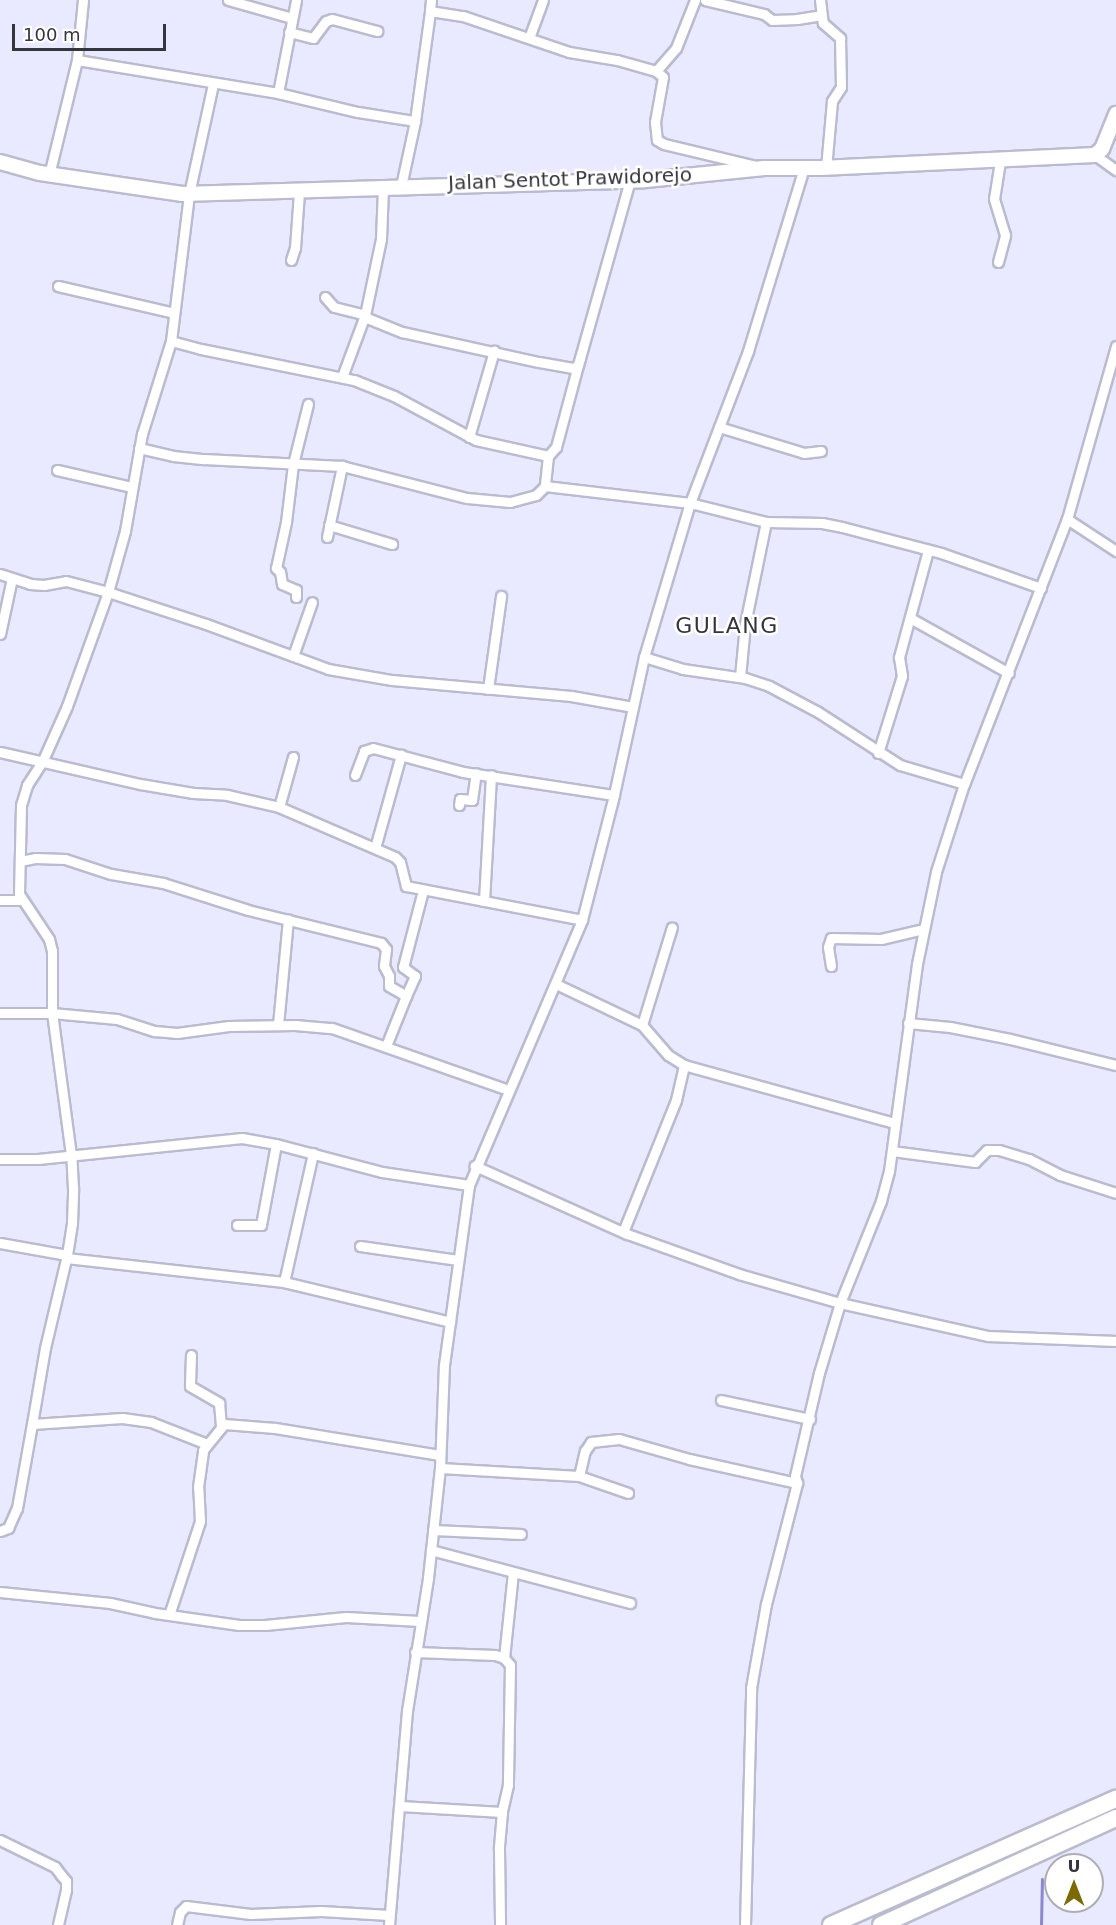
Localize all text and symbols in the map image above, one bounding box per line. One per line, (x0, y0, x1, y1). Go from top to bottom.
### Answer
scale bar (15, 12, 170, 50)
text: 100 m (23, 24, 81, 45)
street label: Jalan Sentot Prawidorejo (448, 163, 692, 195)
district label: GULANG (675, 613, 779, 639)
north arrow (1044, 1853, 1104, 1913)
text: U (1068, 1857, 1081, 1876)

